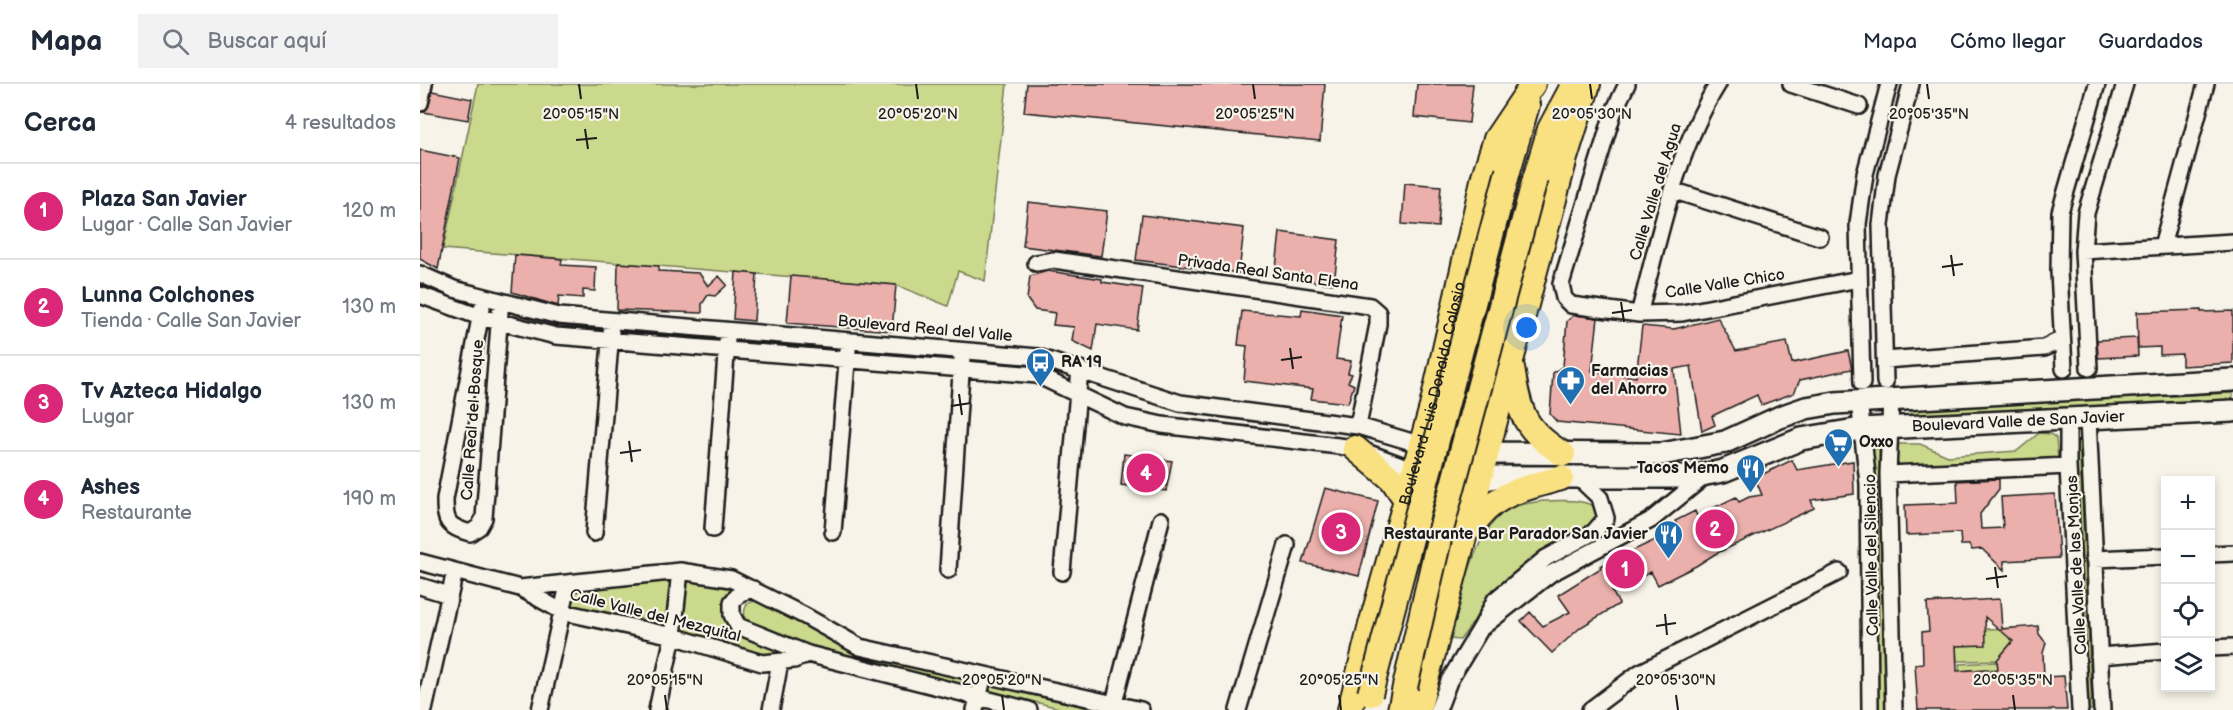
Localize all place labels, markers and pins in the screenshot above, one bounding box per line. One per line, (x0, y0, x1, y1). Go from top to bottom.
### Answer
bus stop icon: RA 19 (1024, 346, 1056, 388)
place label: RA 19 (1061, 353, 1102, 372)
place label: Farmacias del Ahorro (1591, 362, 1668, 399)
pharmacy icon: Farmacias del Ahorro (1554, 364, 1586, 406)
supermarket icon: Oxxo (1822, 426, 1854, 468)
place label: Oxxo (1859, 433, 1894, 452)
pin: 4 (1126, 450, 1166, 496)
restaurant icon: Tacos Memo (1734, 452, 1766, 494)
place label: Tacos Memo (1637, 459, 1729, 478)
pin: 2 (1696, 506, 1734, 552)
pin: 3 (1322, 510, 1360, 554)
restaurant icon: Restaurante Bar Parador San Javier (1653, 518, 1685, 560)
place label: Restaurante Bar Parador San Javier (1384, 525, 1649, 544)
pin: 1 (1606, 546, 1644, 592)

